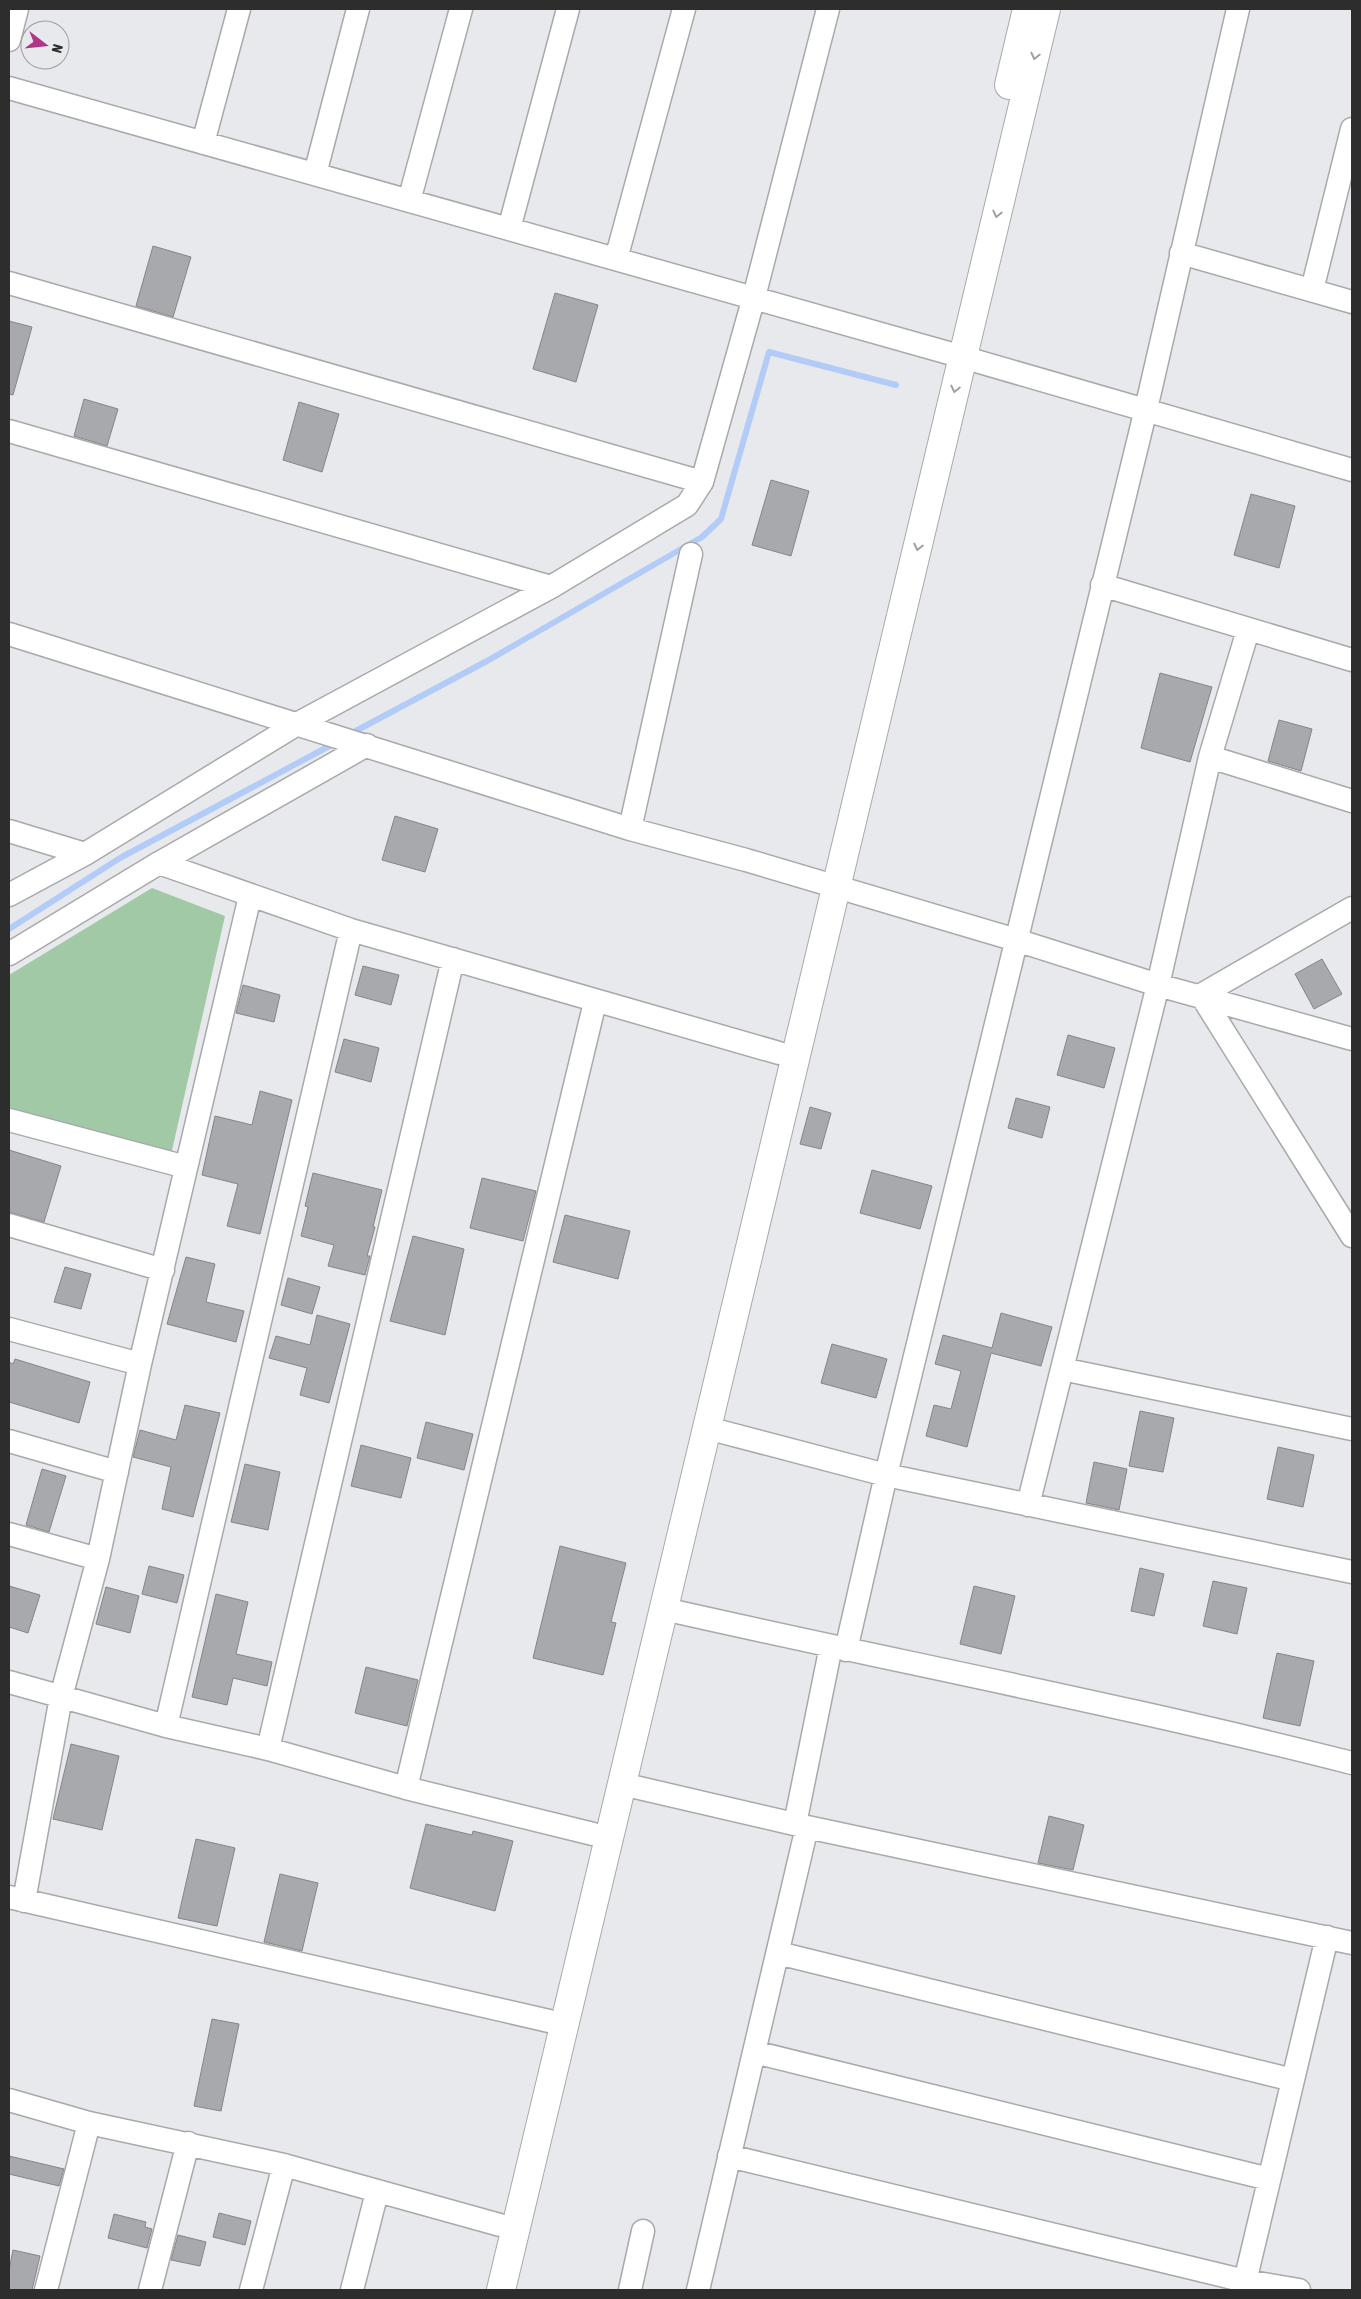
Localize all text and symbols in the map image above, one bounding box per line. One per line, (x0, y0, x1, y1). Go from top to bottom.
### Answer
north arrow (20, 20, 70, 70)
text: N (49, 42, 66, 55)
one-way arrow (1030, 52, 1041, 61)
one-way arrow (992, 210, 1003, 219)
one-way arrow (951, 385, 961, 393)
one-way arrow (913, 543, 924, 552)

